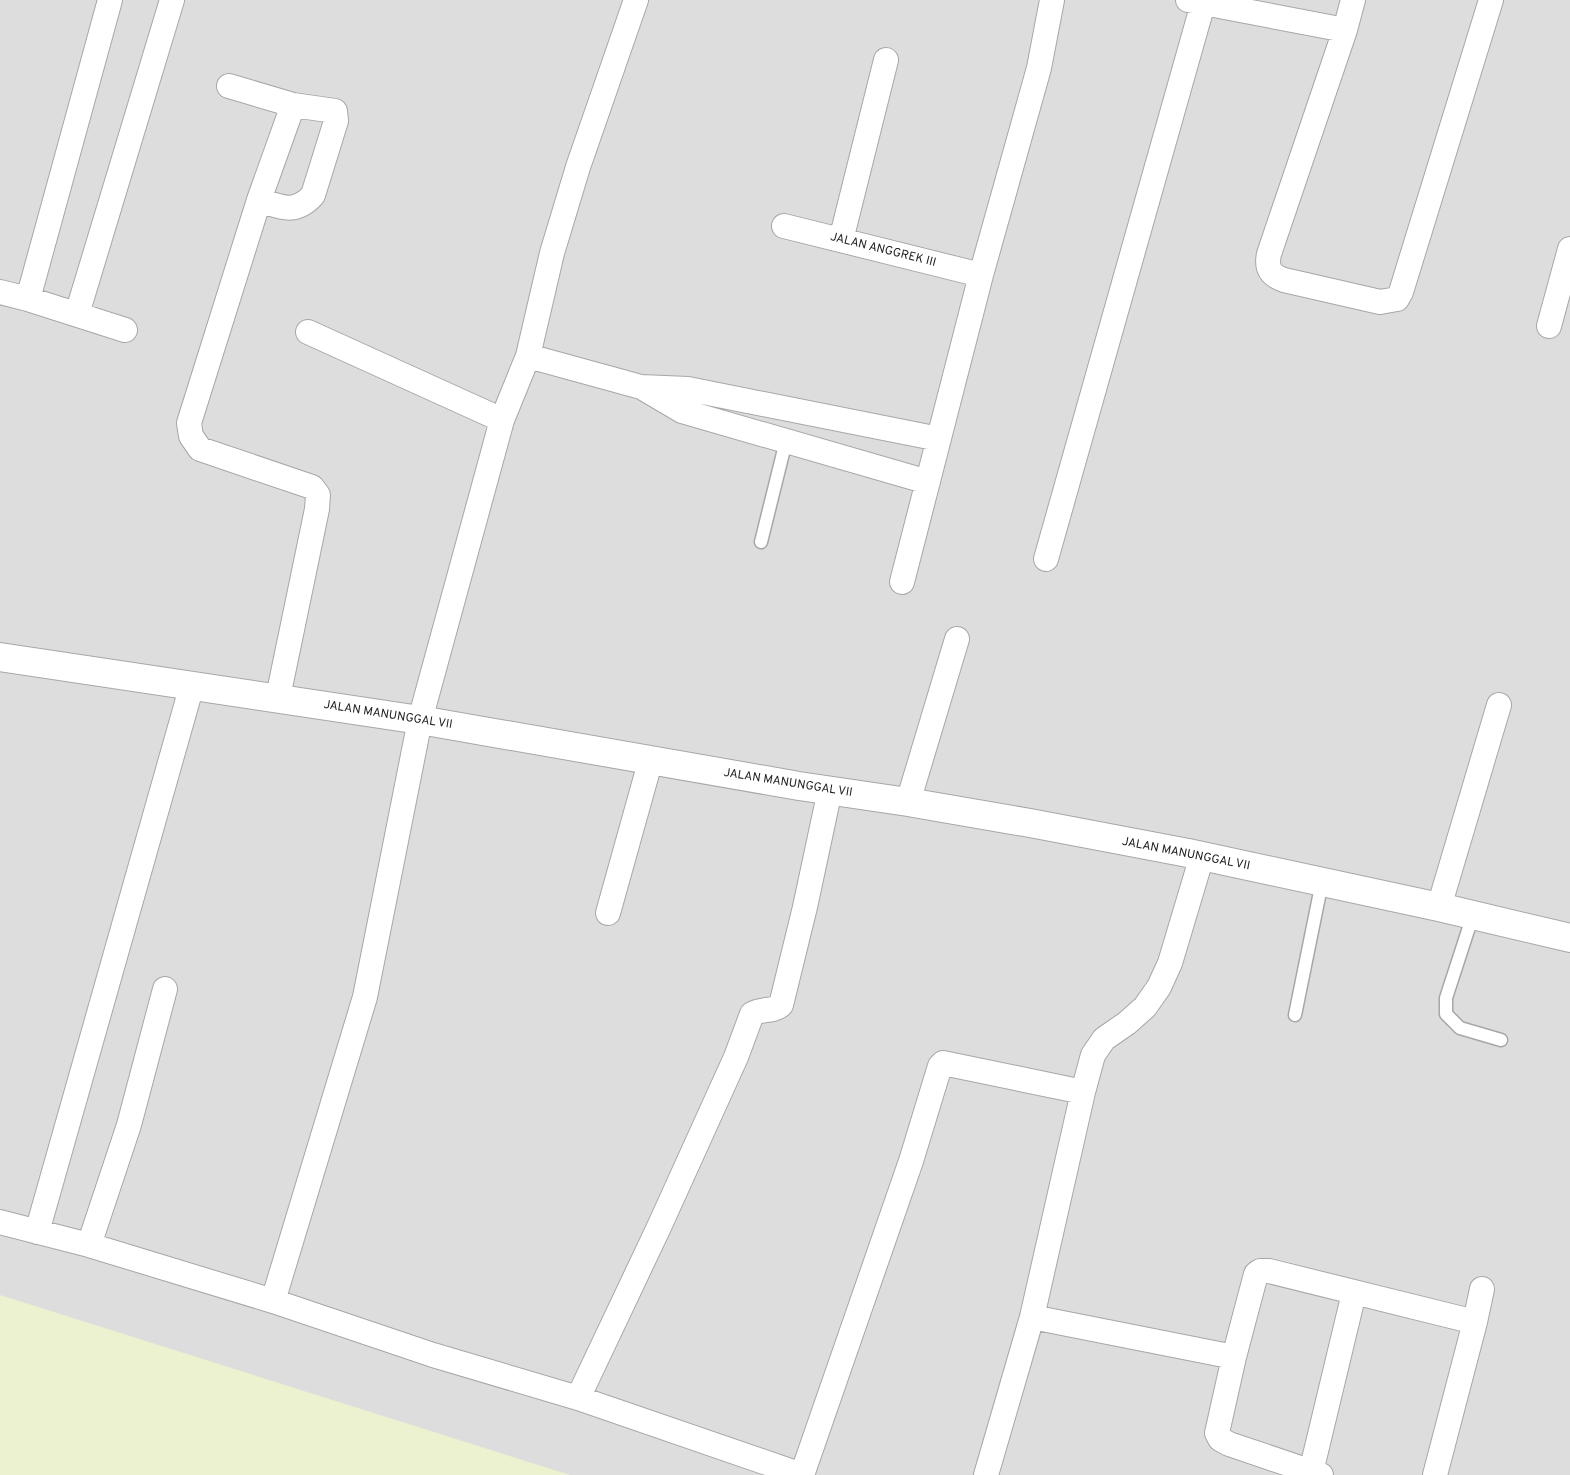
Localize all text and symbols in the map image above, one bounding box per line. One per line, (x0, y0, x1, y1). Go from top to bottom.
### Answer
street label: JALAN ANGGREK III (828, 229, 938, 271)
street label: JALAN MANUNGGAL VII (322, 697, 454, 733)
street label: JALAN MANUNGGAL VII (722, 765, 854, 801)
street label: JALAN MANUNGGAL VII (1121, 834, 1251, 874)

